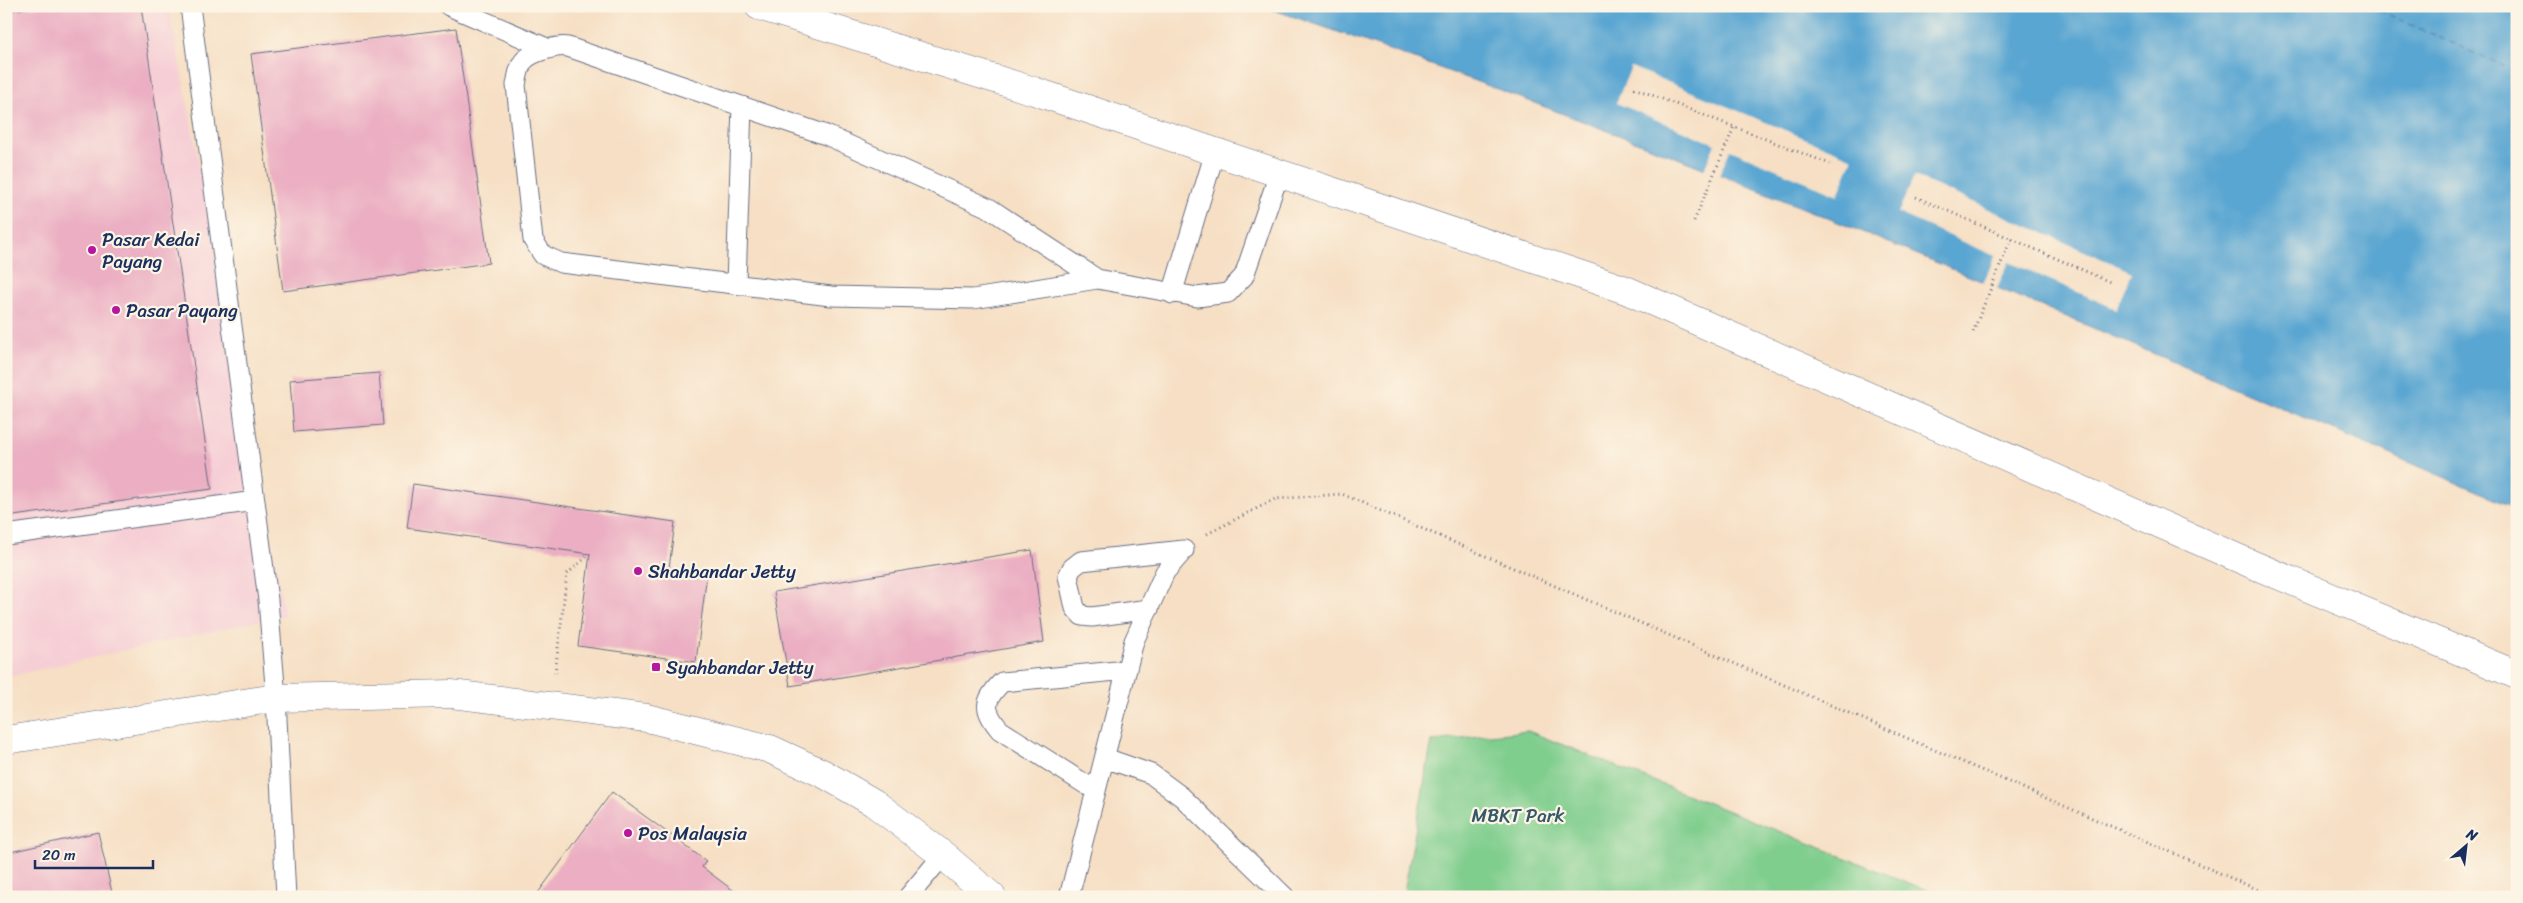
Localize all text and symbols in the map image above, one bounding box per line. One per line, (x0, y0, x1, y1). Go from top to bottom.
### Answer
place label: Pasar Kedai Payang (102, 223, 200, 278)
marker: Pasar Kedai Payang (86, 244, 98, 256)
place label: Pasar Payang (126, 294, 238, 327)
marker: Pasar Payang (110, 304, 122, 316)
place label: Shahbandar Jetty (648, 555, 796, 588)
marker: Shahbandar Jetty (632, 565, 644, 577)
place label: Syahbandar Jetty (666, 651, 814, 684)
marker: Syahbandar Jetty (650, 661, 662, 673)
park label: MBKT Park (1471, 799, 1565, 832)
place label: Pos Malaysia (638, 817, 747, 850)
north arrow (2440, 820, 2490, 870)
text: N (2461, 821, 2482, 848)
marker: Pos Malaysia (622, 827, 634, 839)
scale bar (35, 838, 152, 870)
text: 20 m (42, 842, 76, 868)

